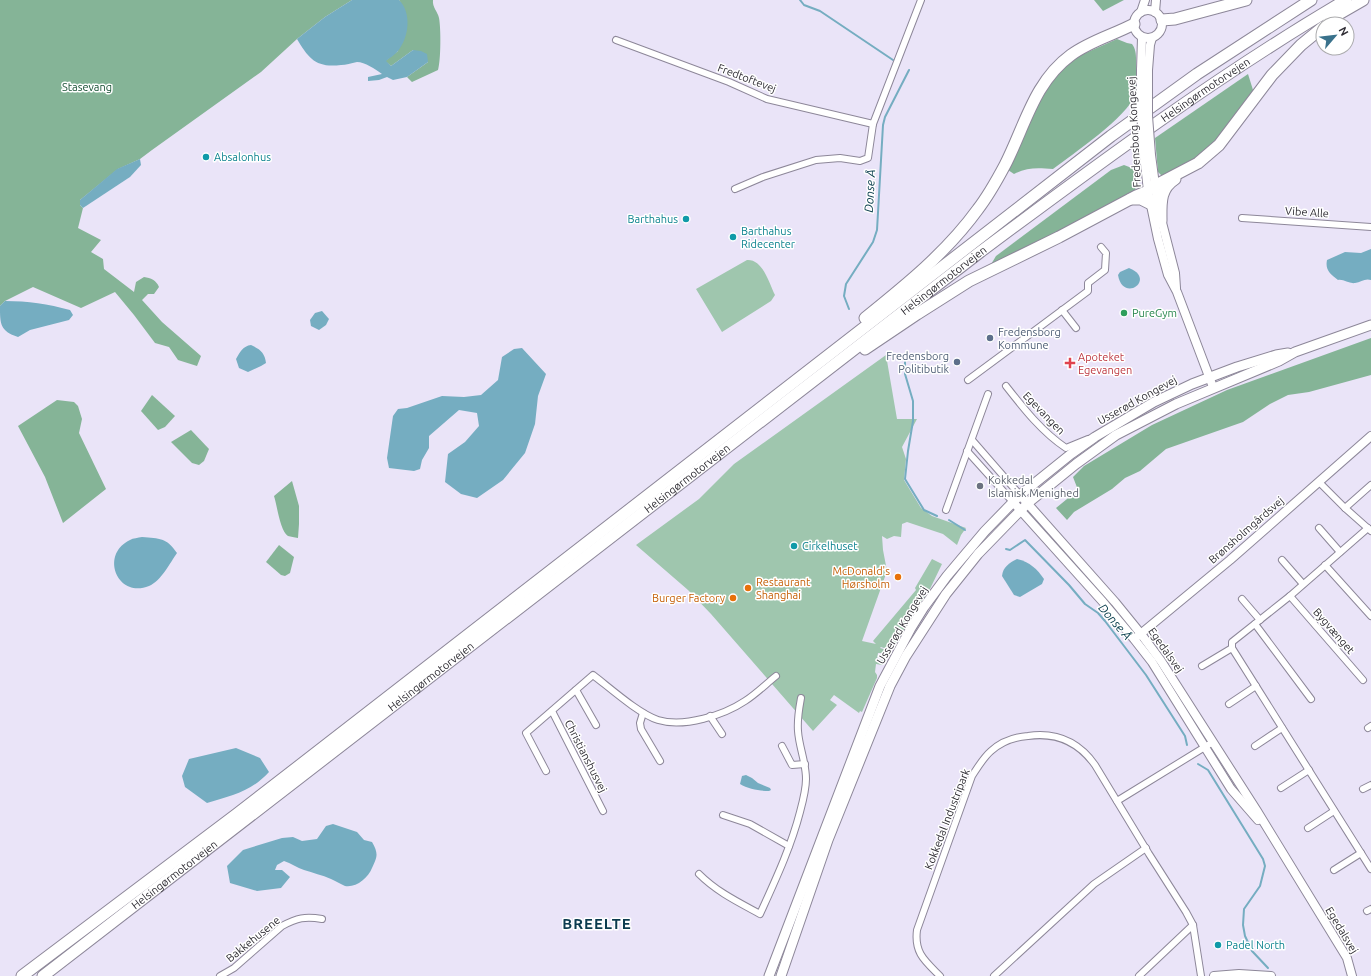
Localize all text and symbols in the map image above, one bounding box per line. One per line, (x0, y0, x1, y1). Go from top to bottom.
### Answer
north arrow (1315, 16, 1355, 56)
text: N (1337, 25, 1351, 38)
street label: Helsingørmotorvejen (1159, 55, 1252, 124)
street label: Fredtoftevej (716, 61, 778, 95)
street label: Fredensborg Kongevej (1125, 76, 1143, 188)
park label: Stasevang (62, 81, 112, 93)
place label: Absalonhus (214, 151, 271, 163)
marker: Absalonhus (201, 152, 211, 162)
water label: Donse Å (862, 169, 877, 213)
street label: Vibe Alle (1285, 204, 1329, 220)
place label: Barthahus (628, 213, 678, 225)
marker: Barthahus (681, 214, 691, 224)
place label: Barthahus Ridecenter (741, 225, 796, 250)
marker: Barthahus Ridecenter (728, 232, 738, 242)
street label: Helsingørmotorvejen (898, 243, 989, 317)
place label: PureGym (1132, 307, 1177, 319)
marker: PureGym (1119, 308, 1129, 318)
place label: Fredensborg Kommune (998, 326, 1061, 351)
marker: Fredensborg Kommune (985, 333, 995, 343)
place label: Fredensborg Politibutik (886, 350, 949, 375)
place label: Apoteket Egevangen (1078, 351, 1132, 376)
marker: Fredensborg Politibutik (952, 357, 962, 367)
marker: Apoteket Egevangen (1065, 358, 1075, 368)
street label: Usserød Kongevej (1095, 373, 1179, 427)
street label: Egevangen (1021, 389, 1067, 437)
street label: Helsingørmotorvejen (642, 441, 732, 515)
place label: Kokkedal Islamisk Menighed (988, 474, 1079, 499)
marker: Kokkedal Islamisk Menighed (975, 481, 985, 491)
street label: Brønsholmgårdsvej (1206, 494, 1286, 566)
place label: Cirkelhuset (802, 540, 858, 552)
marker: Cirkelhuset (789, 541, 799, 551)
place label: McDonald's Hørsholm (832, 565, 890, 590)
marker: McDonald's Hørsholm (893, 572, 903, 582)
place label: Restaurant Shanghai (756, 576, 811, 601)
marker: Restaurant Shanghai (743, 583, 753, 593)
street label: Usserød Kongevej (874, 584, 930, 666)
place label: Burger Factory (652, 592, 726, 604)
marker: Burger Factory (728, 593, 738, 603)
water label: Donse Å (1096, 601, 1134, 642)
street label: Bygvænget (1311, 606, 1357, 657)
street label: Egedalsvej (1146, 625, 1186, 675)
street label: Helsingørmotorvejen (386, 640, 476, 713)
street label: Christianshusvej (563, 718, 609, 794)
street label: Kokkedal Industripark (922, 766, 972, 871)
street label: Helsingørmotorvejen (129, 838, 220, 911)
street label: Egedalsvej (1323, 905, 1361, 955)
street label: Bakkehusene (224, 914, 282, 964)
district label: BREELTE (562, 915, 632, 932)
place label: Padel North (1226, 939, 1285, 951)
marker: Padel North (1213, 940, 1223, 950)

